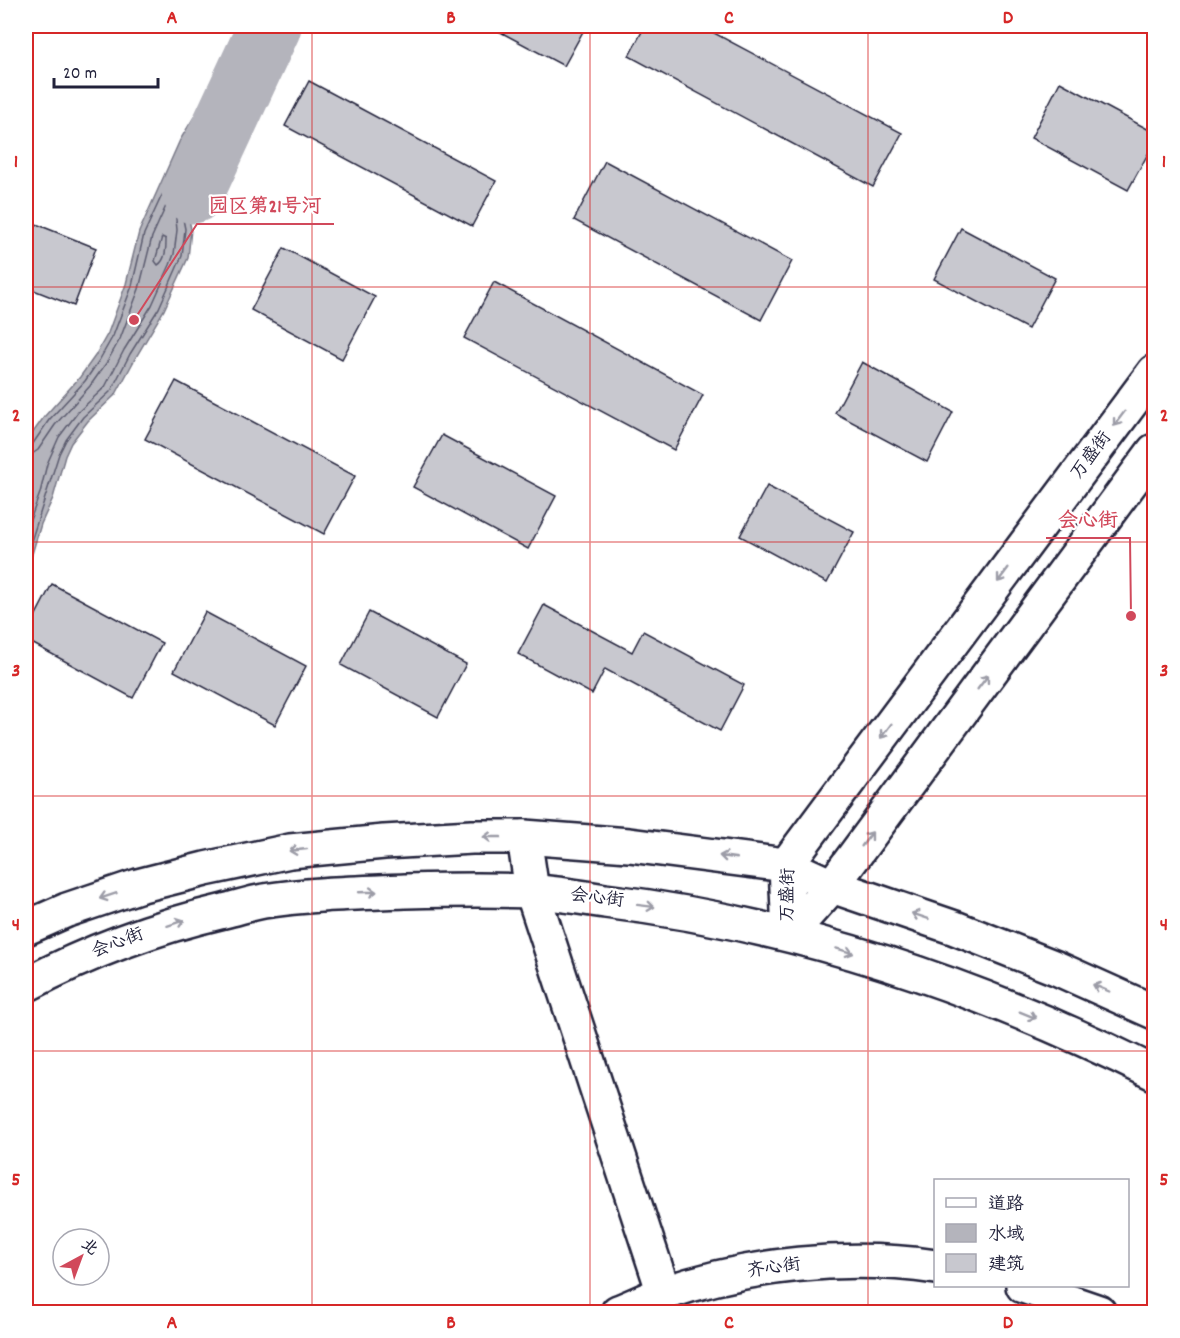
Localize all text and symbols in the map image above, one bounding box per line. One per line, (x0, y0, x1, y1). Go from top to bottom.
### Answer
text: A (167, 5, 178, 33)
text: B (446, 5, 456, 33)
text: C (724, 5, 734, 33)
text: D (1003, 5, 1014, 33)
scale bar (54, 51, 158, 89)
text: 20 m (63, 62, 97, 87)
text: 1 (14, 149, 18, 177)
text: 1 (1162, 149, 1166, 177)
callout: 园区第21号河 (197, 186, 334, 224)
text: 园区第21号河 (208, 194, 322, 222)
text: 2 (12, 403, 20, 431)
text: 2 (1160, 403, 1168, 431)
one-way arrow (1113, 411, 1126, 427)
street label: 万盛街 (1066, 427, 1118, 485)
callout: 会心街 (1046, 500, 1130, 538)
text: 会心街 (1058, 508, 1118, 536)
one-way arrow (996, 567, 1009, 583)
text: 3 (12, 658, 20, 686)
text: 3 (1160, 658, 1168, 686)
one-way arrow (976, 674, 989, 690)
one-way arrow (880, 723, 892, 739)
one-way arrow (483, 831, 503, 843)
one-way arrow (860, 831, 873, 847)
one-way arrow (288, 845, 308, 856)
one-way arrow (719, 851, 738, 862)
street label: 万盛街 (776, 868, 802, 922)
street label: 会心街 (569, 883, 625, 915)
one-way arrow (358, 887, 378, 898)
one-way arrow (99, 891, 118, 902)
one-way arrow (636, 900, 656, 911)
one-way arrow (911, 910, 930, 921)
text: 4 (12, 912, 20, 940)
text: 4 (1160, 912, 1168, 940)
one-way arrow (166, 917, 185, 928)
street label: 会心街 (88, 923, 148, 965)
one-way arrow (835, 946, 854, 957)
one-way arrow (1093, 981, 1111, 993)
one-way arrow (1019, 1011, 1037, 1022)
text: 5 (11, 1167, 21, 1195)
text: 5 (1159, 1167, 1169, 1195)
legend (934, 1179, 1129, 1287)
text: 道路 (988, 1193, 1024, 1218)
text: 水域 (988, 1223, 1024, 1248)
north arrow (51, 1227, 111, 1287)
text: 北 (76, 1234, 103, 1261)
street label: 齐心街 (746, 1253, 802, 1285)
text: 建筑 (988, 1253, 1024, 1278)
text: A (167, 1310, 178, 1338)
text: B (446, 1310, 456, 1338)
text: C (724, 1310, 734, 1338)
text: D (1003, 1310, 1014, 1338)

